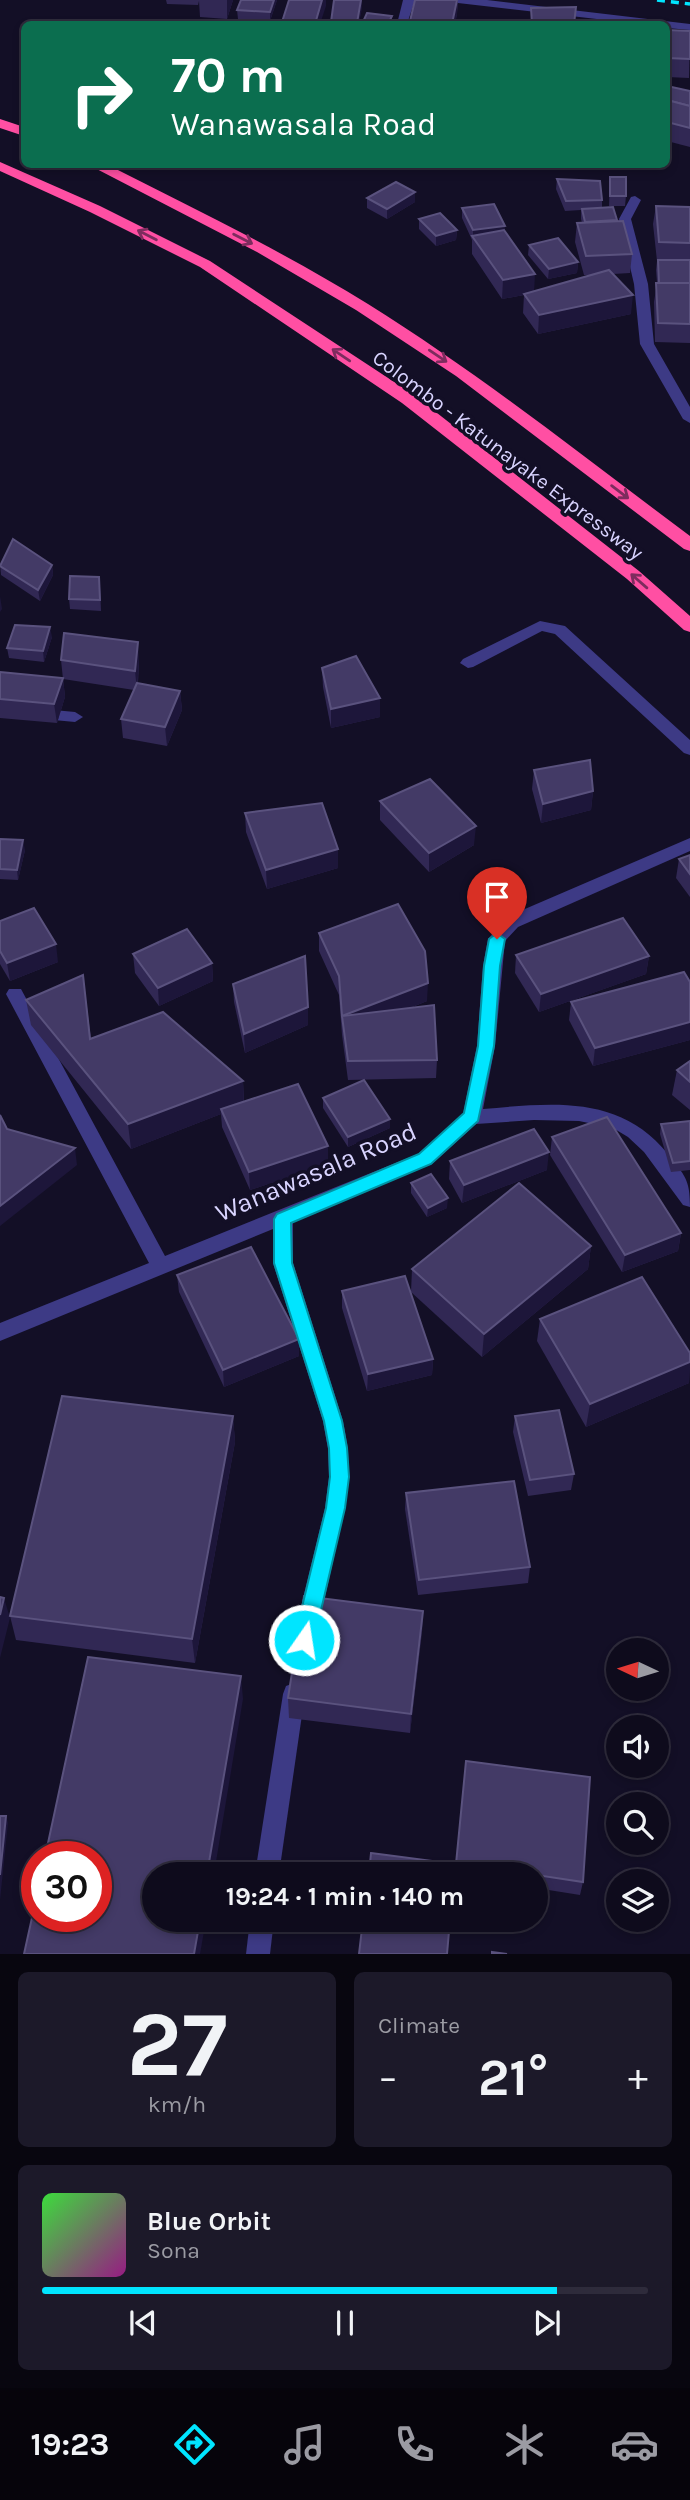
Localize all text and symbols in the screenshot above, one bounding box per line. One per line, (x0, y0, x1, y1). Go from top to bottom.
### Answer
text: 70 m (171, 47, 285, 104)
icon: right (56, 49, 147, 140)
text: Wanawasala Road (171, 106, 436, 143)
one-way arrow (137, 228, 158, 242)
one-way arrow (232, 233, 253, 247)
street label: Colombo - Katunayake Expressway (368, 345, 648, 565)
one-way arrow (331, 347, 351, 361)
one-way arrow (427, 350, 447, 364)
one-way arrow (611, 484, 630, 499)
one-way arrow (630, 573, 648, 589)
pin (467, 867, 527, 939)
icon: arrive (478, 878, 516, 916)
street label: Wanawasala Road (211, 1116, 421, 1228)
position arrow (267, 1603, 341, 1677)
north arrow (606, 1638, 668, 1701)
map controls (606, 1638, 669, 1932)
button: sound (606, 1715, 669, 1778)
button: search (606, 1792, 669, 1855)
speed limit sign: 30 (21, 1841, 112, 1932)
button: layers (606, 1869, 669, 1932)
text: 19:24 · 1 min · 140 m (226, 1881, 464, 1912)
text: 27 (127, 1992, 227, 2098)
text: Climate (378, 2012, 460, 2039)
text: 21° (478, 2047, 548, 2108)
text: − (378, 2055, 398, 2100)
text: + (628, 2055, 648, 2100)
text: km/h (148, 2091, 206, 2118)
text: Blue Orbit (147, 2206, 271, 2237)
text: Sona (147, 2237, 200, 2264)
icon: previous (124, 2304, 162, 2342)
icon: pause (326, 2304, 364, 2342)
icon: next (528, 2304, 566, 2342)
icon: directions (170, 2420, 219, 2469)
icon: music (280, 2420, 329, 2469)
icon: phone (390, 2420, 439, 2469)
icon: climate (500, 2420, 549, 2469)
icon: car (610, 2420, 659, 2469)
text: 19:23 (31, 2426, 109, 2463)

